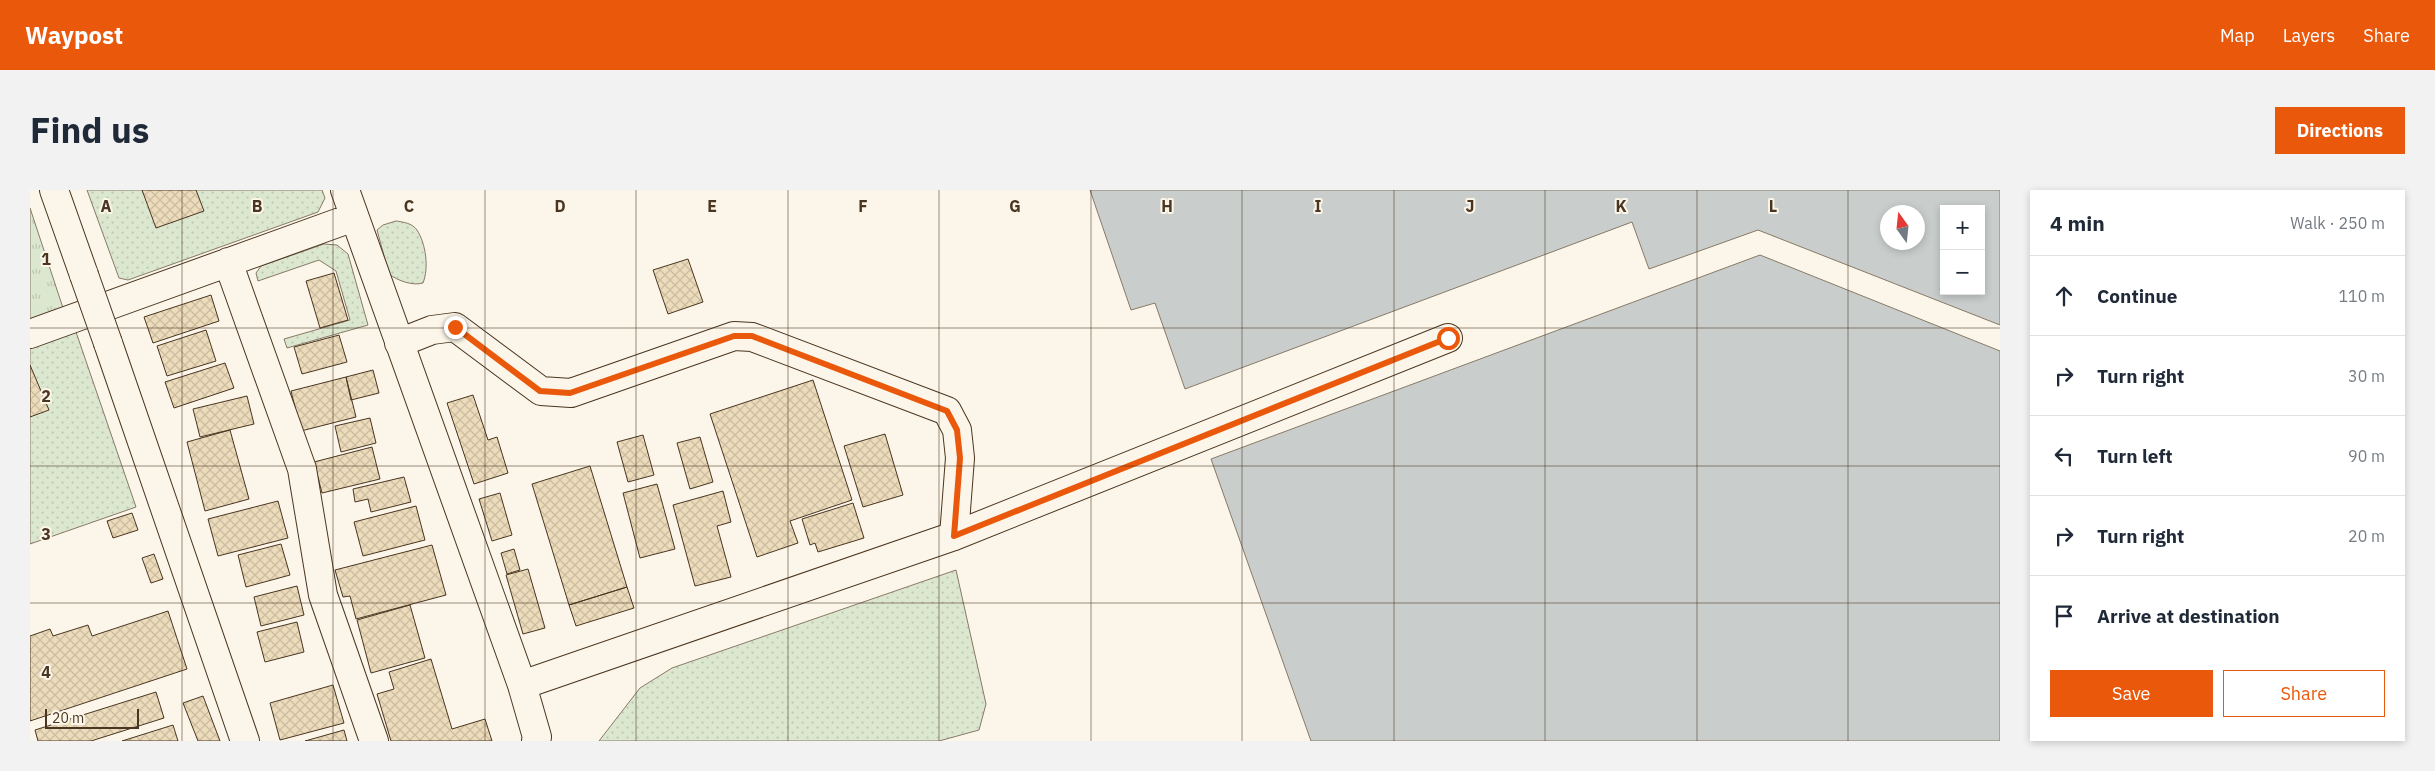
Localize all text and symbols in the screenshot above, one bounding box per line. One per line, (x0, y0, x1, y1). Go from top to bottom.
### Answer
text: Waypost (25, 19, 123, 51)
text: Map (2220, 24, 2255, 47)
text: Layers (2283, 24, 2335, 47)
text: Share (2363, 24, 2410, 47)
text: Find us (30, 107, 149, 153)
button: Directions (2275, 107, 2405, 154)
text: A (101, 196, 112, 216)
text: B (252, 196, 263, 216)
text: C (404, 196, 414, 216)
text: D (554, 196, 566, 216)
text: E (707, 196, 717, 216)
text: F (858, 196, 868, 216)
text: G (1009, 196, 1021, 216)
text: H (1161, 196, 1173, 216)
text: I (1315, 196, 1322, 216)
text: J (1466, 196, 1474, 216)
text: K (1615, 196, 1627, 216)
text: L (1769, 196, 1777, 216)
north arrow (1880, 205, 1925, 250)
map controls (1940, 205, 1985, 295)
button: + (1940, 205, 1985, 250)
text: 4 min (2050, 209, 2105, 237)
text: Walk · 250 m (2290, 213, 2385, 233)
text: 1 (41, 249, 51, 269)
button: − (1940, 250, 1985, 295)
icon: ahead (2050, 282, 2078, 310)
text: Continue (2097, 284, 2177, 308)
text: 110 m (2338, 286, 2385, 306)
route end (444, 316, 467, 339)
route start (1437, 327, 1460, 350)
icon: right (2050, 362, 2078, 390)
text: Turn right (2097, 364, 2184, 388)
text: 30 m (2348, 366, 2385, 386)
text: 2 (41, 386, 51, 406)
icon: left (2050, 442, 2078, 470)
text: Turn left (2097, 444, 2173, 468)
text: 90 m (2348, 446, 2385, 466)
icon: right (2050, 522, 2078, 550)
text: 3 (41, 524, 51, 544)
text: Turn right (2097, 524, 2184, 548)
text: 20 m (2348, 526, 2385, 546)
icon: arrive (2050, 602, 2078, 630)
text: Arrive at destination (2097, 604, 2280, 628)
text: 4 (41, 662, 51, 682)
button: Save (2050, 670, 2213, 717)
button: Share (2223, 670, 2385, 717)
scale bar (45, 706, 139, 729)
text: 20 m (52, 709, 84, 727)

